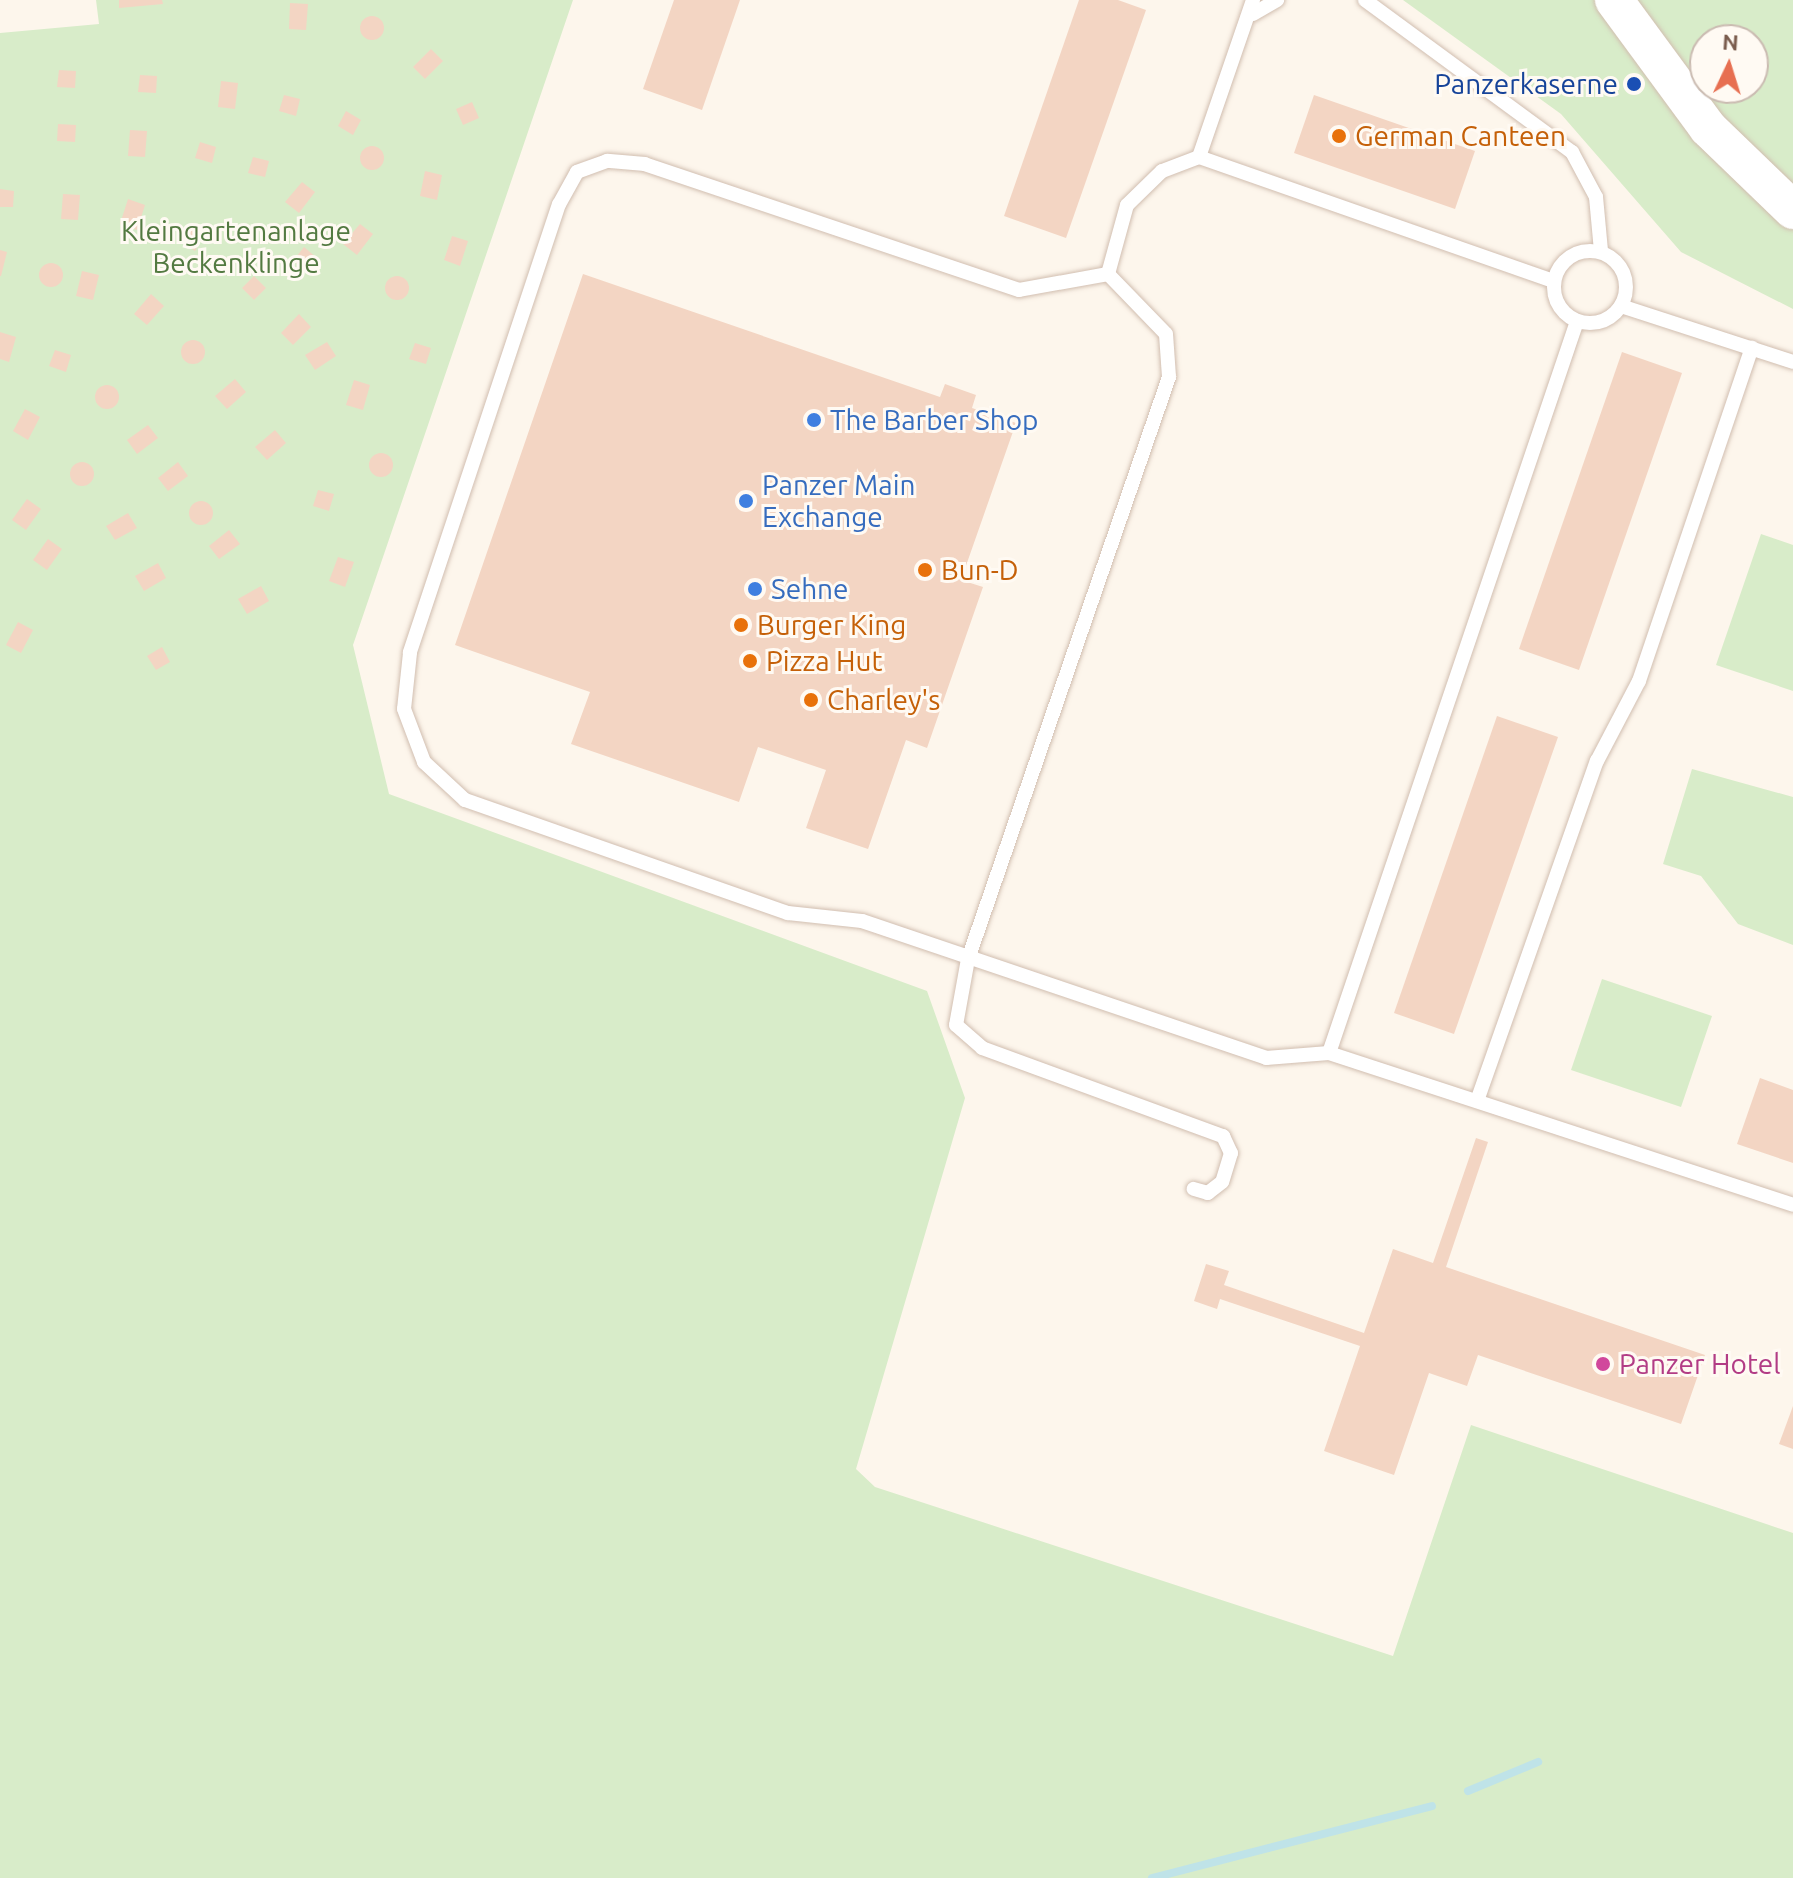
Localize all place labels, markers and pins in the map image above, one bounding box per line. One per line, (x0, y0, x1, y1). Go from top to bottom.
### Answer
place label: Panzerkaserne (1434, 67, 1618, 101)
marker: Panzerkaserne (1625, 75, 1643, 93)
place label: German Canteen (1355, 119, 1566, 153)
marker: German Canteen (1330, 127, 1348, 145)
place label: The Barber Shop (830, 403, 1038, 437)
marker: The Barber Shop (805, 411, 823, 429)
place label: Panzer Main Exchange (762, 468, 915, 534)
marker: Panzer Main Exchange (737, 492, 755, 510)
place label: Bun-D (941, 553, 1019, 587)
marker: Bun-D (916, 561, 934, 579)
place label: Sehne (771, 572, 849, 606)
marker: Sehne (746, 580, 764, 598)
place label: Burger King (757, 608, 906, 642)
marker: Burger King (732, 616, 750, 634)
place label: Pizza Hut (766, 644, 883, 678)
marker: Pizza Hut (741, 652, 759, 670)
place label: Charley's (827, 683, 940, 717)
marker: Charley's (802, 691, 820, 709)
place label: Panzer Hotel (1619, 1347, 1781, 1381)
marker: Panzer Hotel (1594, 1355, 1612, 1373)

